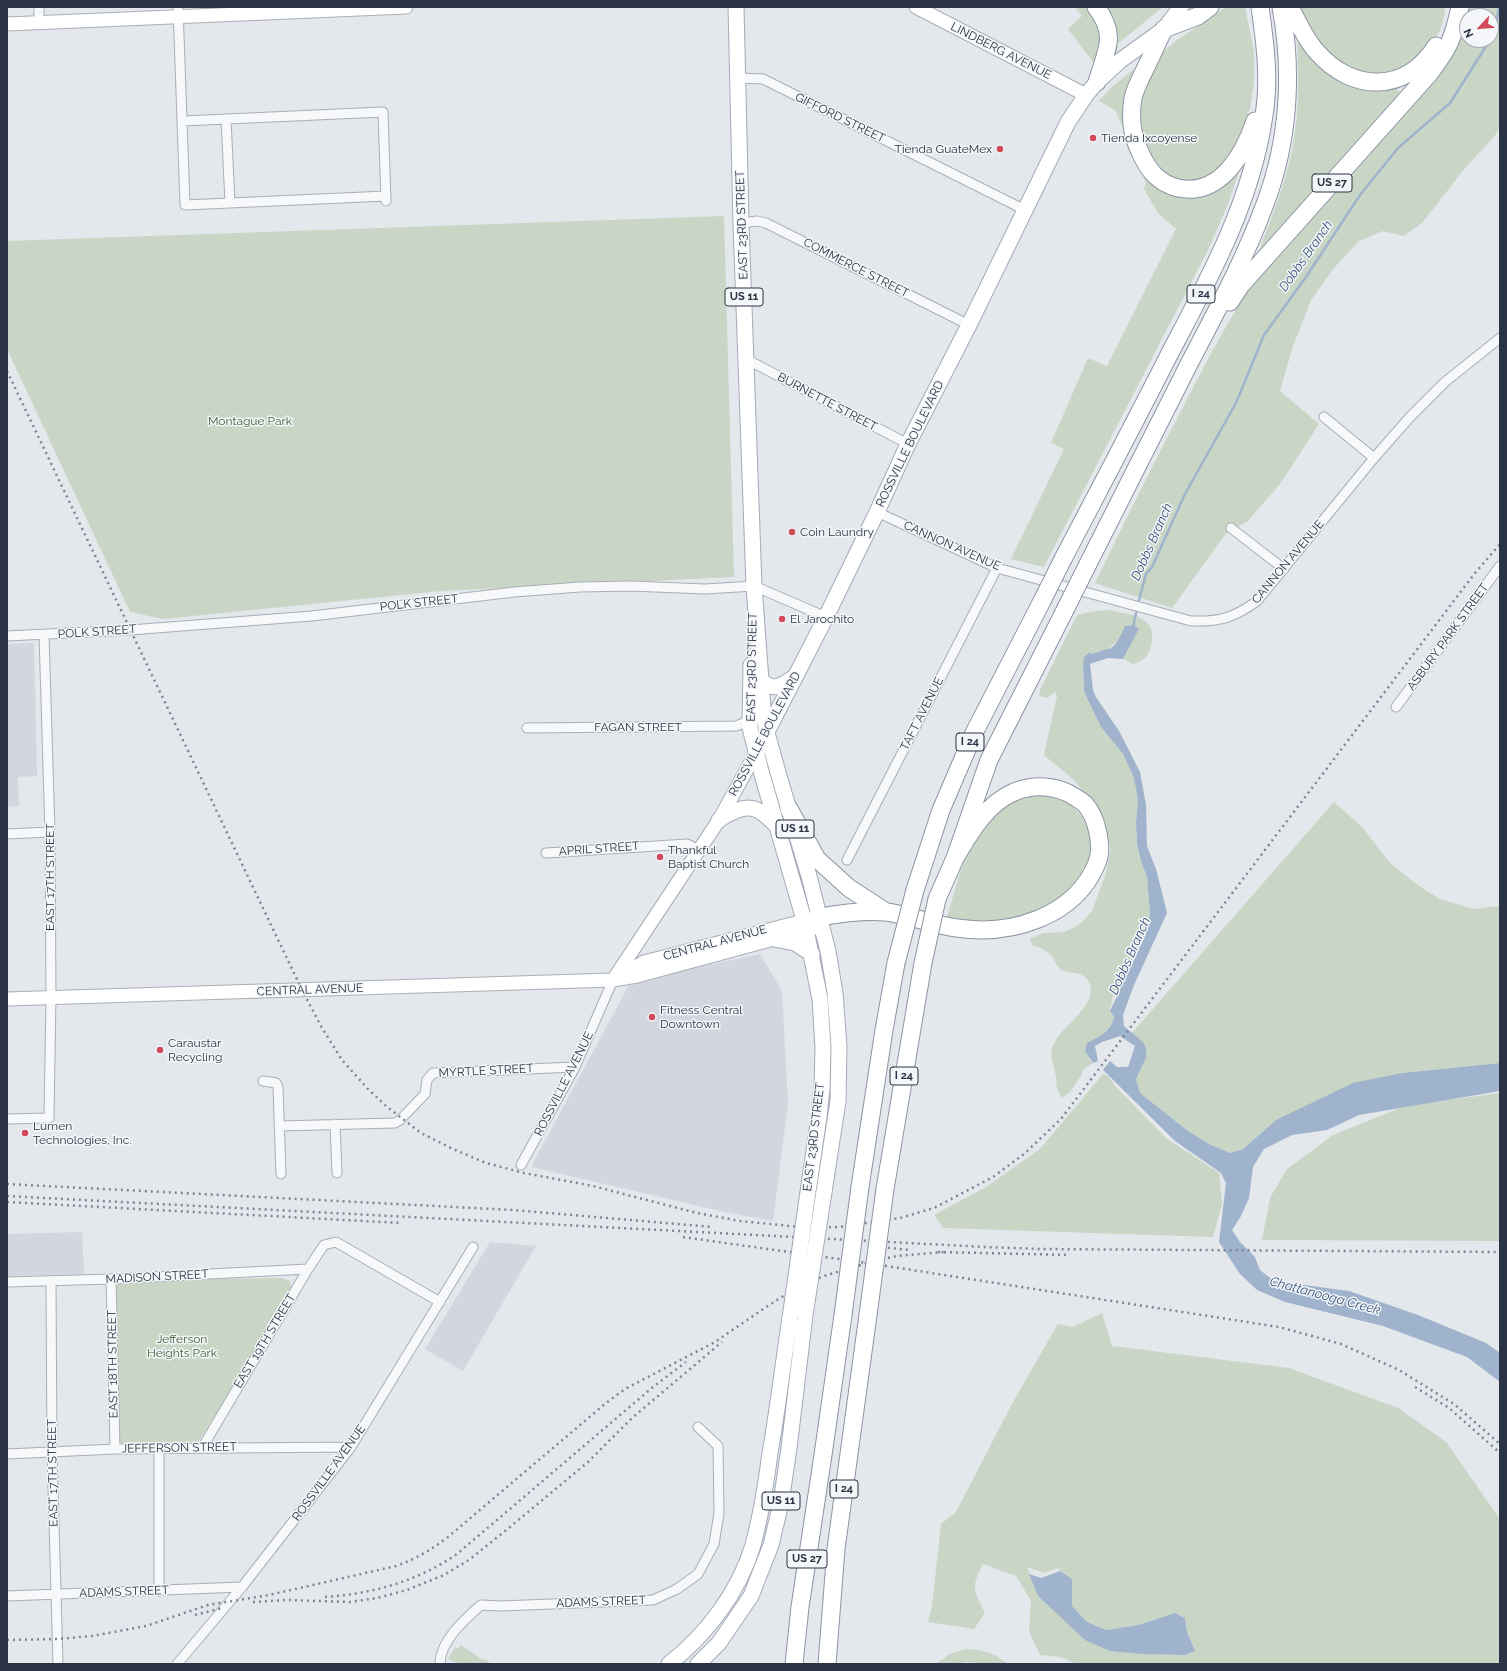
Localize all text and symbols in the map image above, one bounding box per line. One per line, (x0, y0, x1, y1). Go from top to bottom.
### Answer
north arrow (1459, 8, 1499, 48)
street label: LINDBERG AVENUE (948, 19, 1054, 83)
text: N (1461, 26, 1476, 40)
street label: GIFFORD STREET (793, 90, 887, 146)
place label: Tienda Ixcoyense (1101, 131, 1197, 145)
marker: Tienda Ixcoyense (1088, 133, 1098, 143)
place label: Tienda GuateMex (895, 142, 992, 156)
marker: Tienda GuateMex (995, 144, 1005, 154)
street label: EAST 23RD STREET (733, 170, 751, 280)
road number: US 27 (1312, 174, 1352, 192)
water label: Dobbs Branch (1276, 218, 1336, 294)
street label: COMMERCE STREET (801, 235, 911, 301)
road number: I 24 (1187, 285, 1215, 303)
road number: US 11 (725, 288, 763, 306)
street label: BURNETTE STREET (775, 370, 879, 434)
street label: ROSSVILLE BOULEVARD (873, 378, 947, 510)
park label: Montague Park (208, 414, 292, 428)
water label: Dobbs Branch (1128, 501, 1176, 583)
street label: CANNON AVENUE (1249, 517, 1327, 607)
street label: CANNON AVENUE (901, 518, 1003, 574)
place label: Coin Laundry (800, 525, 874, 539)
marker: Coin Laundry (787, 527, 797, 537)
street label: ASBURY PARK STREET (1404, 581, 1492, 693)
street label: POLK STREET (379, 592, 459, 614)
street label: EAST 23RD STREET (744, 612, 760, 722)
place label: El Jarochito (790, 612, 854, 626)
marker: El Jarochito (777, 614, 787, 624)
street label: POLK STREET (57, 622, 137, 642)
street label: ROSSVILLE BOULEVARD (726, 669, 804, 799)
street label: TAFT AVENUE (897, 675, 947, 753)
street label: FAGAN STREET (594, 720, 682, 734)
road number: I 24 (956, 733, 984, 751)
road number: US 11 (776, 820, 814, 838)
street label: EAST 17TH STREET (43, 823, 57, 931)
street label: APRIL STREET (558, 839, 640, 859)
place label: Thankful Baptist Church (668, 843, 749, 871)
marker: Thankful Baptist Church (655, 852, 665, 862)
water label: Dobbs Branch (1106, 915, 1154, 997)
street label: CENTRAL AVENUE (662, 922, 768, 964)
street label: CENTRAL AVENUE (256, 981, 364, 999)
place label: Fitness Central Downtown (660, 1003, 743, 1031)
marker: Fitness Central Downtown (647, 1012, 657, 1022)
street label: ROSSVILLE AVENUE (531, 1029, 597, 1139)
place label: Caraustar Recycling (168, 1036, 222, 1064)
marker: Caraustar Recycling (155, 1045, 165, 1055)
street label: MYRTLE STREET (438, 1061, 534, 1081)
road number: I 24 (890, 1067, 918, 1085)
street label: EAST 23RD STREET (800, 1082, 828, 1192)
place label: Lumen Technologies, Inc. (33, 1119, 132, 1147)
marker: Lumen Technologies, Inc. (20, 1128, 30, 1138)
street label: MADISON STREET (105, 1267, 209, 1287)
water label: Chattanooga Creek (1268, 1274, 1382, 1318)
street label: EAST 19TH STREET (231, 1291, 299, 1391)
street label: EAST 18TH STREET (105, 1310, 121, 1418)
park label: Jefferson Heights Park (147, 1332, 217, 1360)
street label: EAST 17TH STREET (45, 1419, 61, 1527)
street label: ROSSVILLE AVENUE (289, 1422, 369, 1524)
street label: JEFFERSON STREET (121, 1440, 237, 1456)
road number: I 24 (830, 1480, 858, 1498)
road number: US 11 (762, 1492, 800, 1510)
road number: US 27 (787, 1550, 827, 1568)
street label: ADAMS STREET (79, 1583, 169, 1601)
street label: ADAMS STREET (556, 1593, 646, 1611)

